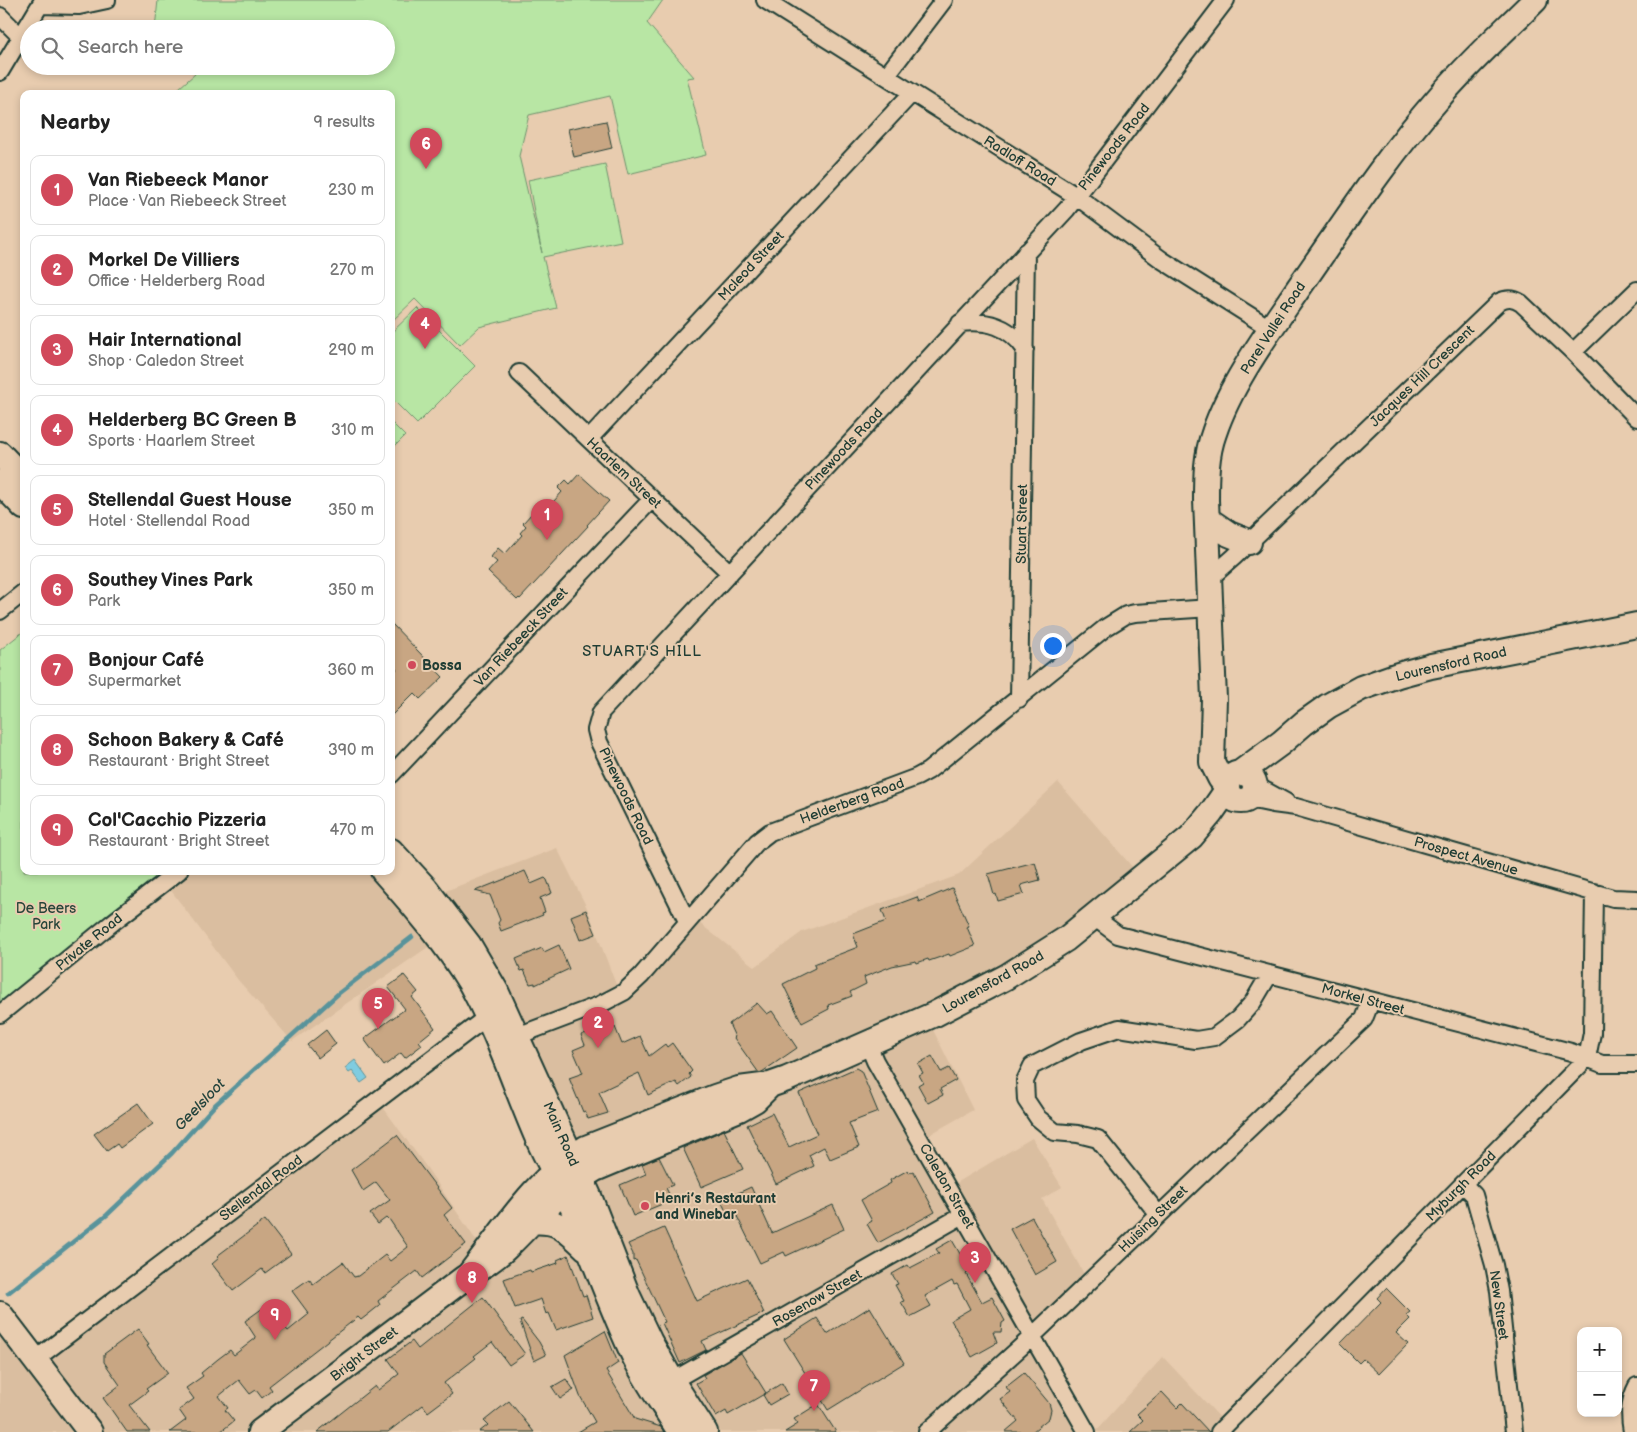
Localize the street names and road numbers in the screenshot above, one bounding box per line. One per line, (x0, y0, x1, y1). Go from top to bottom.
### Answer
street label: Pinewoods Road (1075, 100, 1153, 194)
street label: Radloff Road (981, 132, 1059, 190)
street label: Mcleod Street (715, 227, 788, 304)
street label: Parel Vallei Road (1237, 279, 1309, 377)
street label: Jacques Hill Crescent (1366, 321, 1478, 430)
street label: Pinewoods Road (802, 404, 886, 494)
street label: Haarlem Street (583, 434, 665, 512)
street label: Stuart Street (1013, 483, 1031, 564)
street label: Van Riebeeck Street (471, 583, 572, 690)
street label: Lourensford Road (1394, 643, 1508, 685)
street label: Pinewoods Road (595, 745, 657, 847)
street label: Helderberg Road (798, 774, 906, 828)
street label: Prospect Avenue (1412, 833, 1520, 879)
street label: Private Road (52, 910, 126, 974)
street label: Lourensford Road (939, 947, 1047, 1017)
street label: Morkel Street (1320, 980, 1407, 1018)
street label: Main Road (539, 1099, 583, 1169)
street label: Caledon Street (916, 1141, 978, 1232)
street label: Myburgh Road (1422, 1147, 1500, 1225)
street label: Stellendal Road (216, 1151, 306, 1225)
street label: Huising Street (1115, 1181, 1192, 1256)
street label: Rosenow Street (769, 1265, 865, 1330)
street label: New Street (1486, 1269, 1512, 1342)
street label: Bright Street (327, 1323, 402, 1385)

